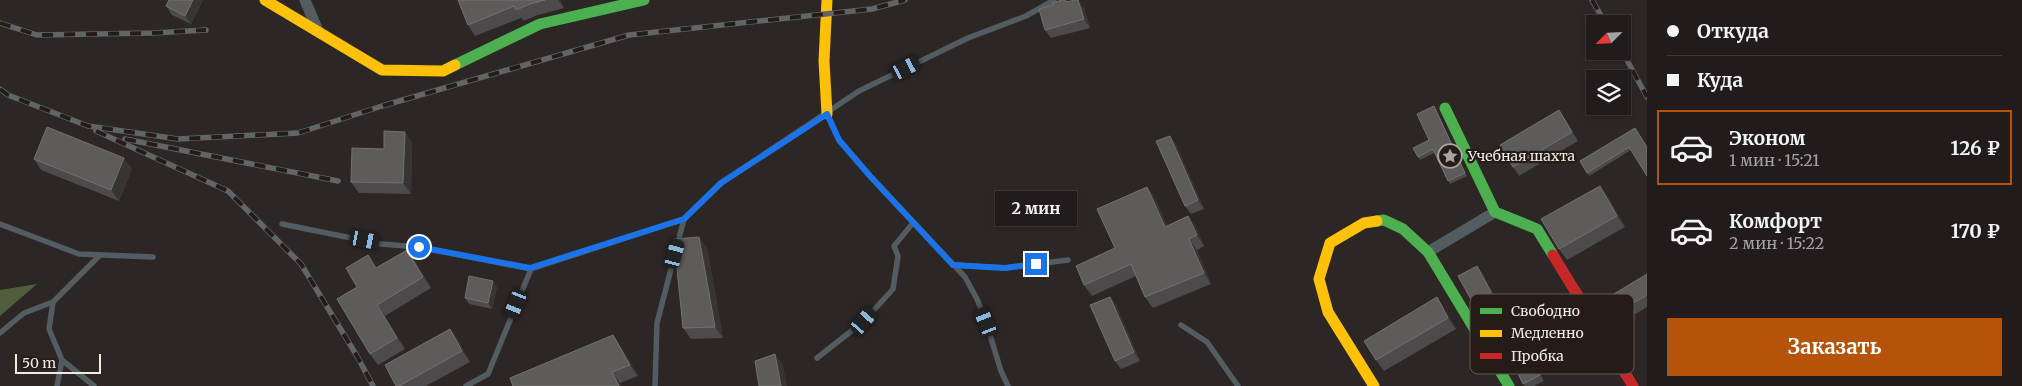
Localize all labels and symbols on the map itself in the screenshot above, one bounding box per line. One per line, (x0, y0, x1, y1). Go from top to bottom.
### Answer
north arrow (1586, 15, 1631, 60)
car (889, 55, 922, 81)
place icon: Учебная шахта (1437, 143, 1463, 169)
place label: Учебная шахта (1467, 147, 1576, 165)
callout: 2 мин (995, 192, 1077, 226)
car (348, 230, 381, 250)
route start (408, 236, 430, 258)
car (663, 238, 686, 270)
route end (1025, 253, 1047, 275)
car (503, 287, 528, 321)
legend (1470, 294, 1634, 374)
text: Свободно (1511, 302, 1580, 320)
car (848, 305, 879, 337)
car (973, 305, 998, 339)
text: Медленно (1511, 324, 1584, 342)
text: Пробка (1511, 347, 1564, 365)
scale bar (15, 351, 101, 374)

